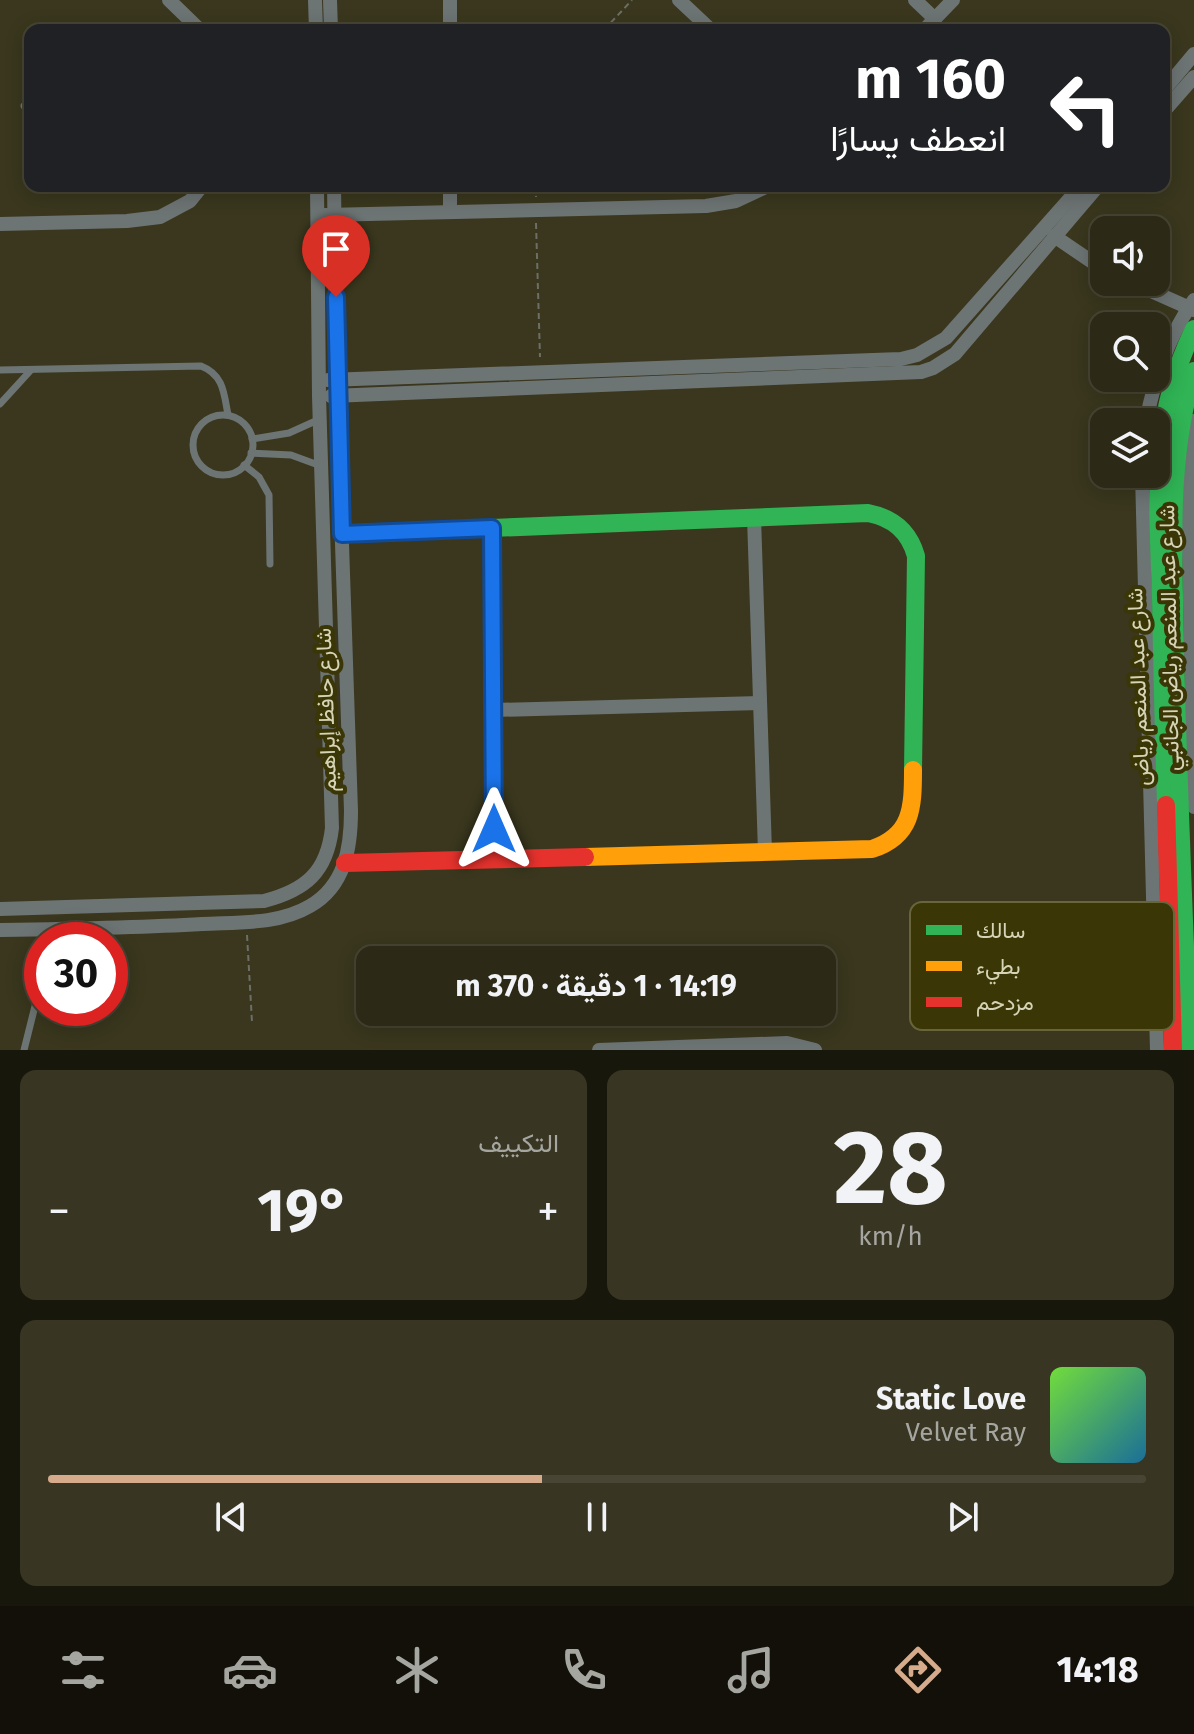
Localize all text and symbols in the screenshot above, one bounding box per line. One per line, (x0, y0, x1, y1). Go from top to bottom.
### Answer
text: 160 m (855, 46, 1006, 113)
icon: left (1034, 56, 1138, 160)
text: انعطف يسارًا (830, 117, 1006, 161)
pin (302, 215, 370, 297)
map controls (1090, 216, 1170, 488)
button: sound (1090, 216, 1170, 296)
icon: arrive (314, 227, 358, 271)
button: search (1090, 312, 1170, 392)
button: layers (1090, 408, 1170, 488)
street label: شارع عبد المنعم رياض الجانبي (1153, 505, 1190, 771)
street label: شارع عبد المنعم رياض (1121, 587, 1156, 786)
street label: شارع حافظ إبراهيم (310, 627, 343, 792)
position arrow (452, 787, 536, 871)
legend (910, 902, 1174, 1030)
text: سالك (976, 917, 1025, 944)
speed limit sign: 30 (24, 922, 128, 1026)
text: بطيء (976, 953, 1021, 985)
text: 14:19 · 1 دقيقة · 370 m (455, 968, 737, 1004)
text: مزدحم (976, 989, 1034, 1017)
text: 28 (833, 1106, 948, 1231)
text: التكييف (478, 1128, 559, 1159)
text: 19° (257, 1175, 350, 1247)
text: − (48, 1185, 70, 1238)
text: + (537, 1185, 559, 1238)
text: km/h (858, 1221, 923, 1252)
text: Static Love (876, 1381, 1026, 1417)
text: Velvet Ray (906, 1417, 1026, 1448)
icon: previous (209, 1495, 253, 1539)
icon: pause (575, 1495, 619, 1539)
icon: next (941, 1495, 985, 1539)
icon: filters (55, 1642, 111, 1698)
icon: car (222, 1642, 278, 1698)
icon: climate (389, 1642, 445, 1698)
icon: phone (556, 1642, 612, 1698)
icon: music (723, 1642, 779, 1698)
icon: directions (890, 1642, 946, 1698)
text: 14:18 (1056, 1648, 1139, 1692)

